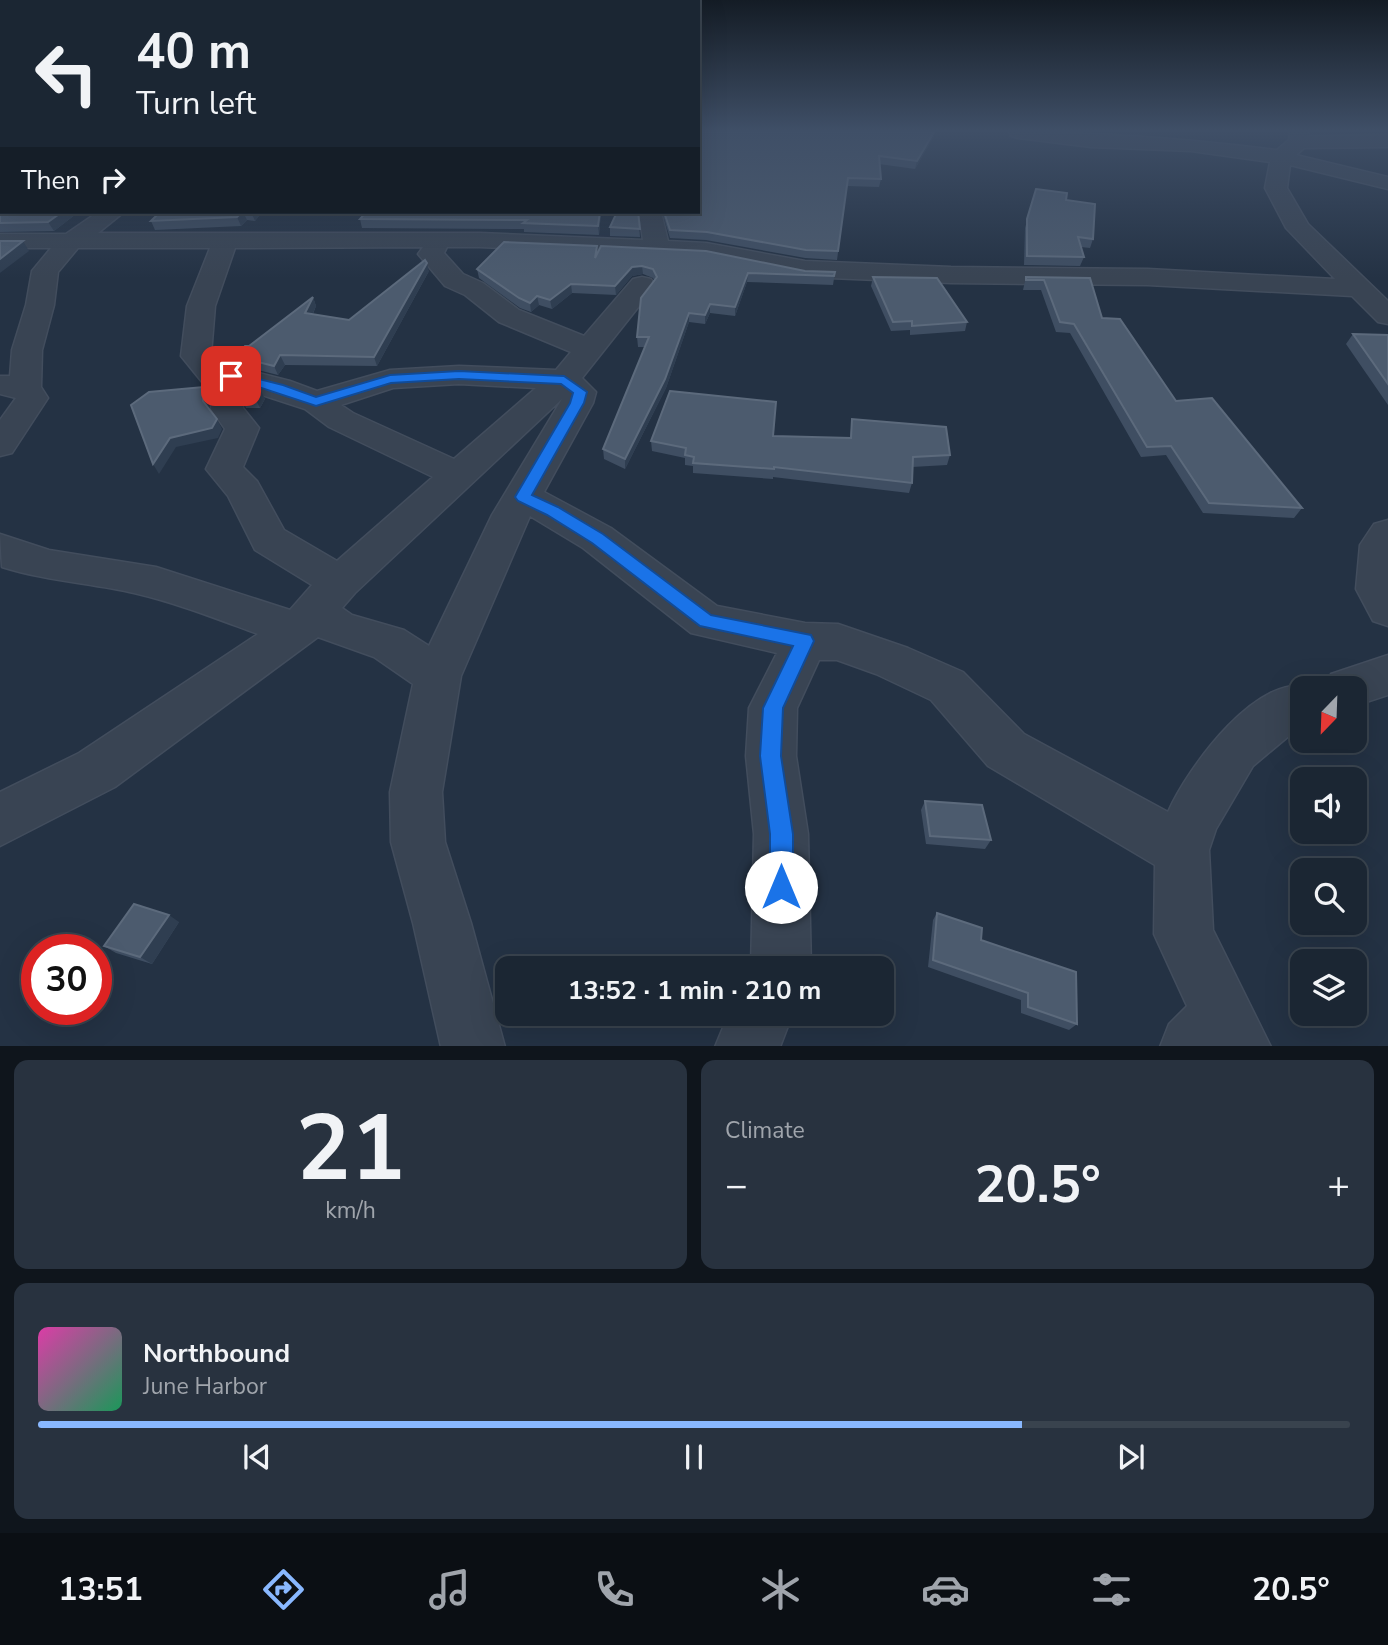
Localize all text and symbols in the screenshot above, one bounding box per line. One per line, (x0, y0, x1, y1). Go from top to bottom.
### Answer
text: 40 m (136, 18, 251, 85)
icon: left (21, 28, 112, 119)
text: Turn left (136, 82, 256, 125)
icon: right (94, 161, 132, 199)
text: Then (21, 163, 80, 198)
pin (201, 346, 261, 406)
icon: arrive (212, 357, 250, 395)
north arrow (1290, 676, 1367, 752)
map controls (1290, 676, 1367, 1026)
button: sound (1290, 767, 1367, 844)
position arrow (744, 850, 818, 924)
button: search (1290, 858, 1367, 935)
speed limit sign: 30 (21, 934, 112, 1025)
button: layers (1290, 949, 1367, 1026)
text: 13:52 · 1 min · 210 m (568, 973, 821, 1008)
text: 21 (296, 1087, 405, 1211)
text: Climate (725, 1115, 805, 1146)
text: 20.5° (974, 1149, 1101, 1220)
text: − (725, 1160, 748, 1211)
text: + (1327, 1160, 1350, 1211)
text: km/h (325, 1195, 376, 1226)
text: Northbound (143, 1336, 290, 1371)
text: June Harbor (143, 1371, 267, 1402)
icon: previous (238, 1438, 276, 1476)
icon: pause (675, 1438, 713, 1476)
icon: next (1112, 1438, 1150, 1476)
icon: directions (259, 1565, 308, 1614)
icon: music (425, 1565, 474, 1614)
icon: phone (590, 1565, 639, 1614)
icon: climate (756, 1565, 805, 1614)
icon: car (921, 1565, 970, 1614)
icon: filters (1087, 1565, 1136, 1614)
text: 13:51 (58, 1568, 143, 1611)
text: 20.5° (1252, 1568, 1330, 1611)

